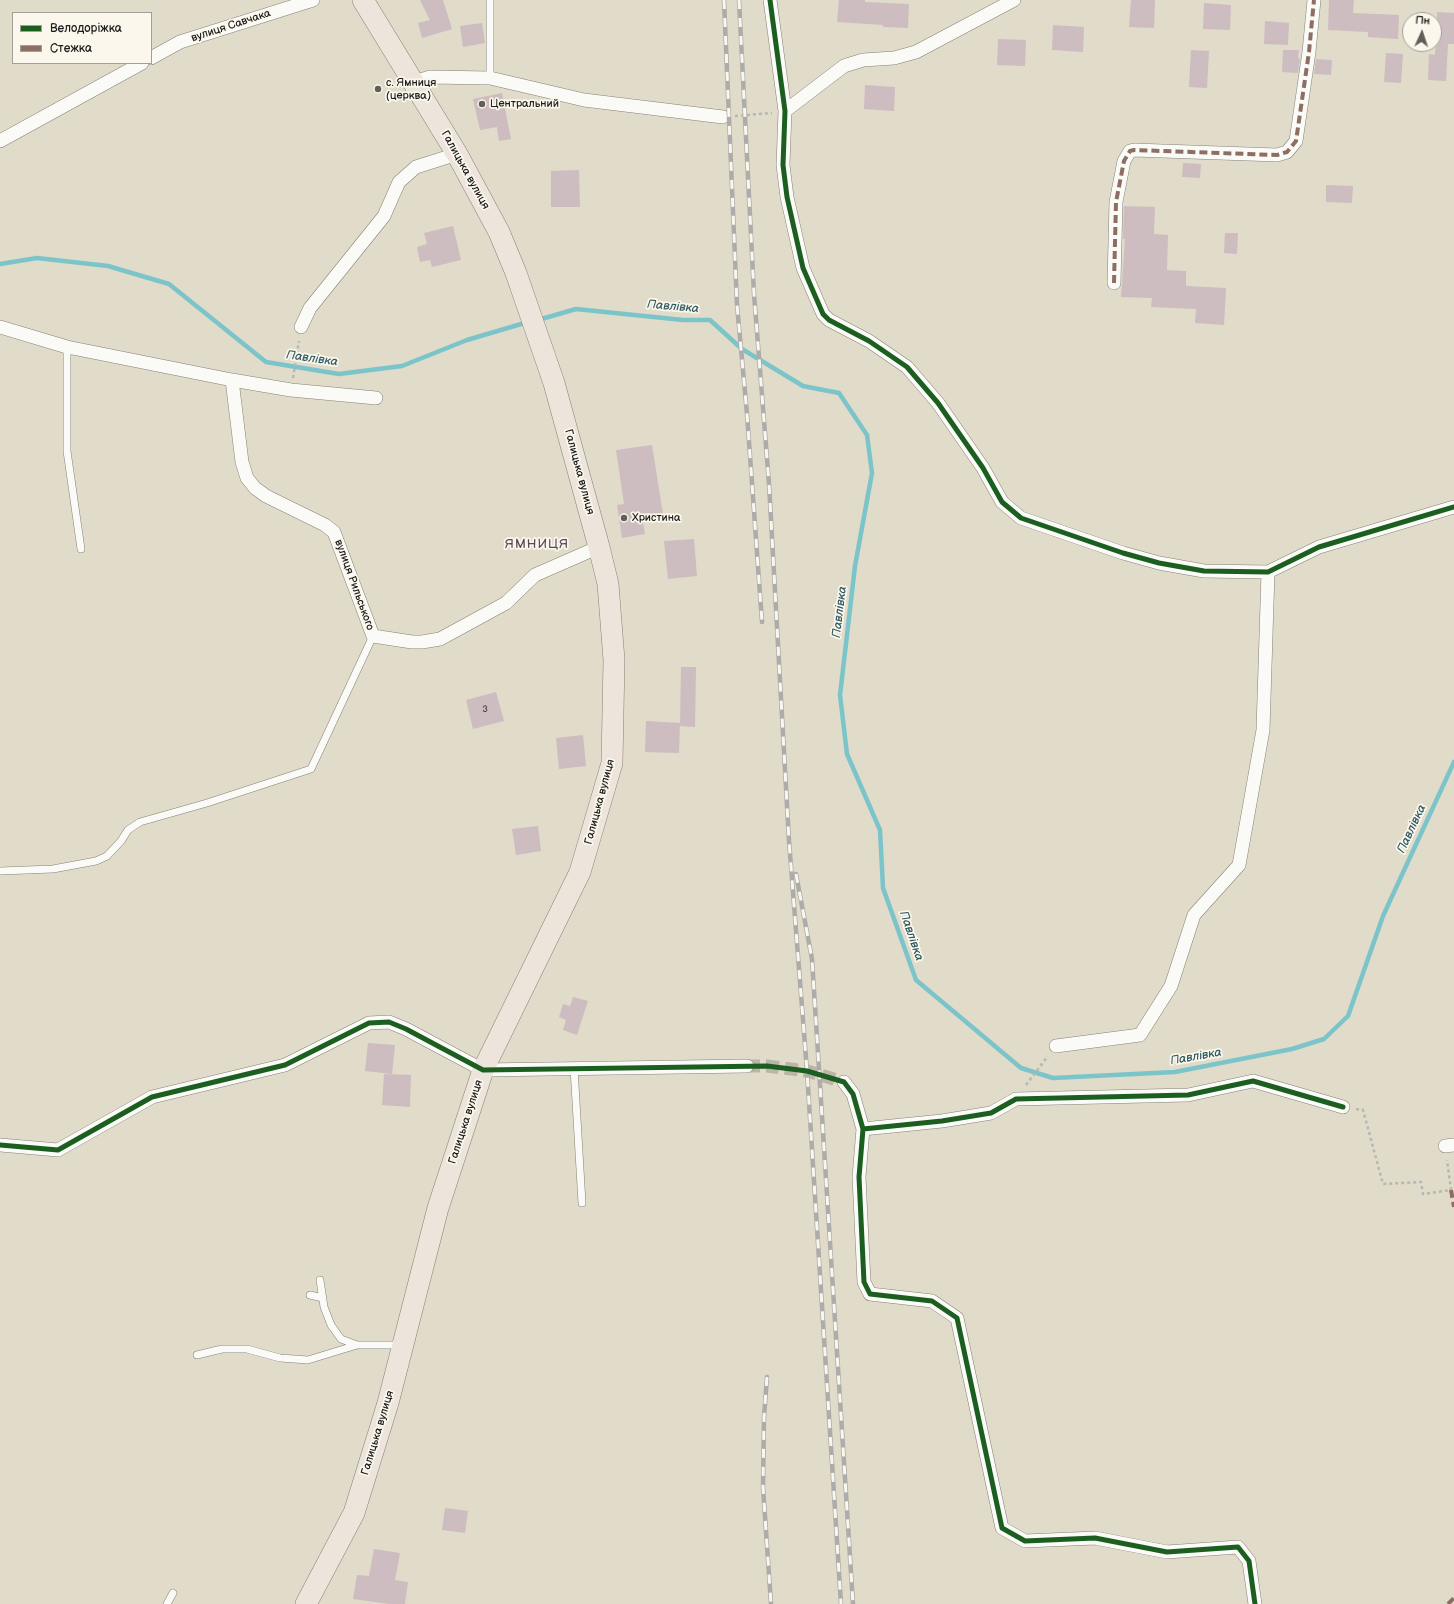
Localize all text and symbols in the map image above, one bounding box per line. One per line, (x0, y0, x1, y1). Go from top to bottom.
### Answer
street label: вулиця Савчака (190, 7, 272, 45)
legend (12, 12, 152, 64)
north arrow (1402, 12, 1442, 52)
text: Пн (1415, 14, 1430, 27)
text: Велодоріжка (50, 21, 122, 36)
text: Стежка (50, 41, 92, 56)
place label: с. Ямниця (церква) (386, 76, 436, 102)
marker: с. Ямниця (церква) (373, 84, 383, 94)
place label: Центральний (490, 97, 559, 111)
marker: Центральний (477, 99, 487, 109)
street label: Галицька вулиця (438, 128, 492, 212)
water label: Павлівка (647, 298, 699, 316)
water label: Павлівка (285, 348, 339, 370)
street label: Галицька вулиця (561, 428, 597, 516)
place label: Христина (632, 511, 680, 525)
marker: Христина (619, 513, 629, 523)
district label: ЯМНИЦЯ (505, 537, 569, 553)
street label: вулиця Рильського (331, 538, 377, 632)
water label: Павлівка (830, 585, 850, 639)
house number: 3 (482, 705, 488, 715)
street label: Галицька вулиця (582, 758, 618, 846)
water label: Павлівка (1395, 802, 1429, 856)
water label: Павлівка (896, 909, 926, 963)
water label: Павлівка (1169, 1045, 1223, 1069)
street label: Галицька вулиця (446, 1078, 486, 1166)
street label: Галицька вулиця (359, 1389, 397, 1477)

